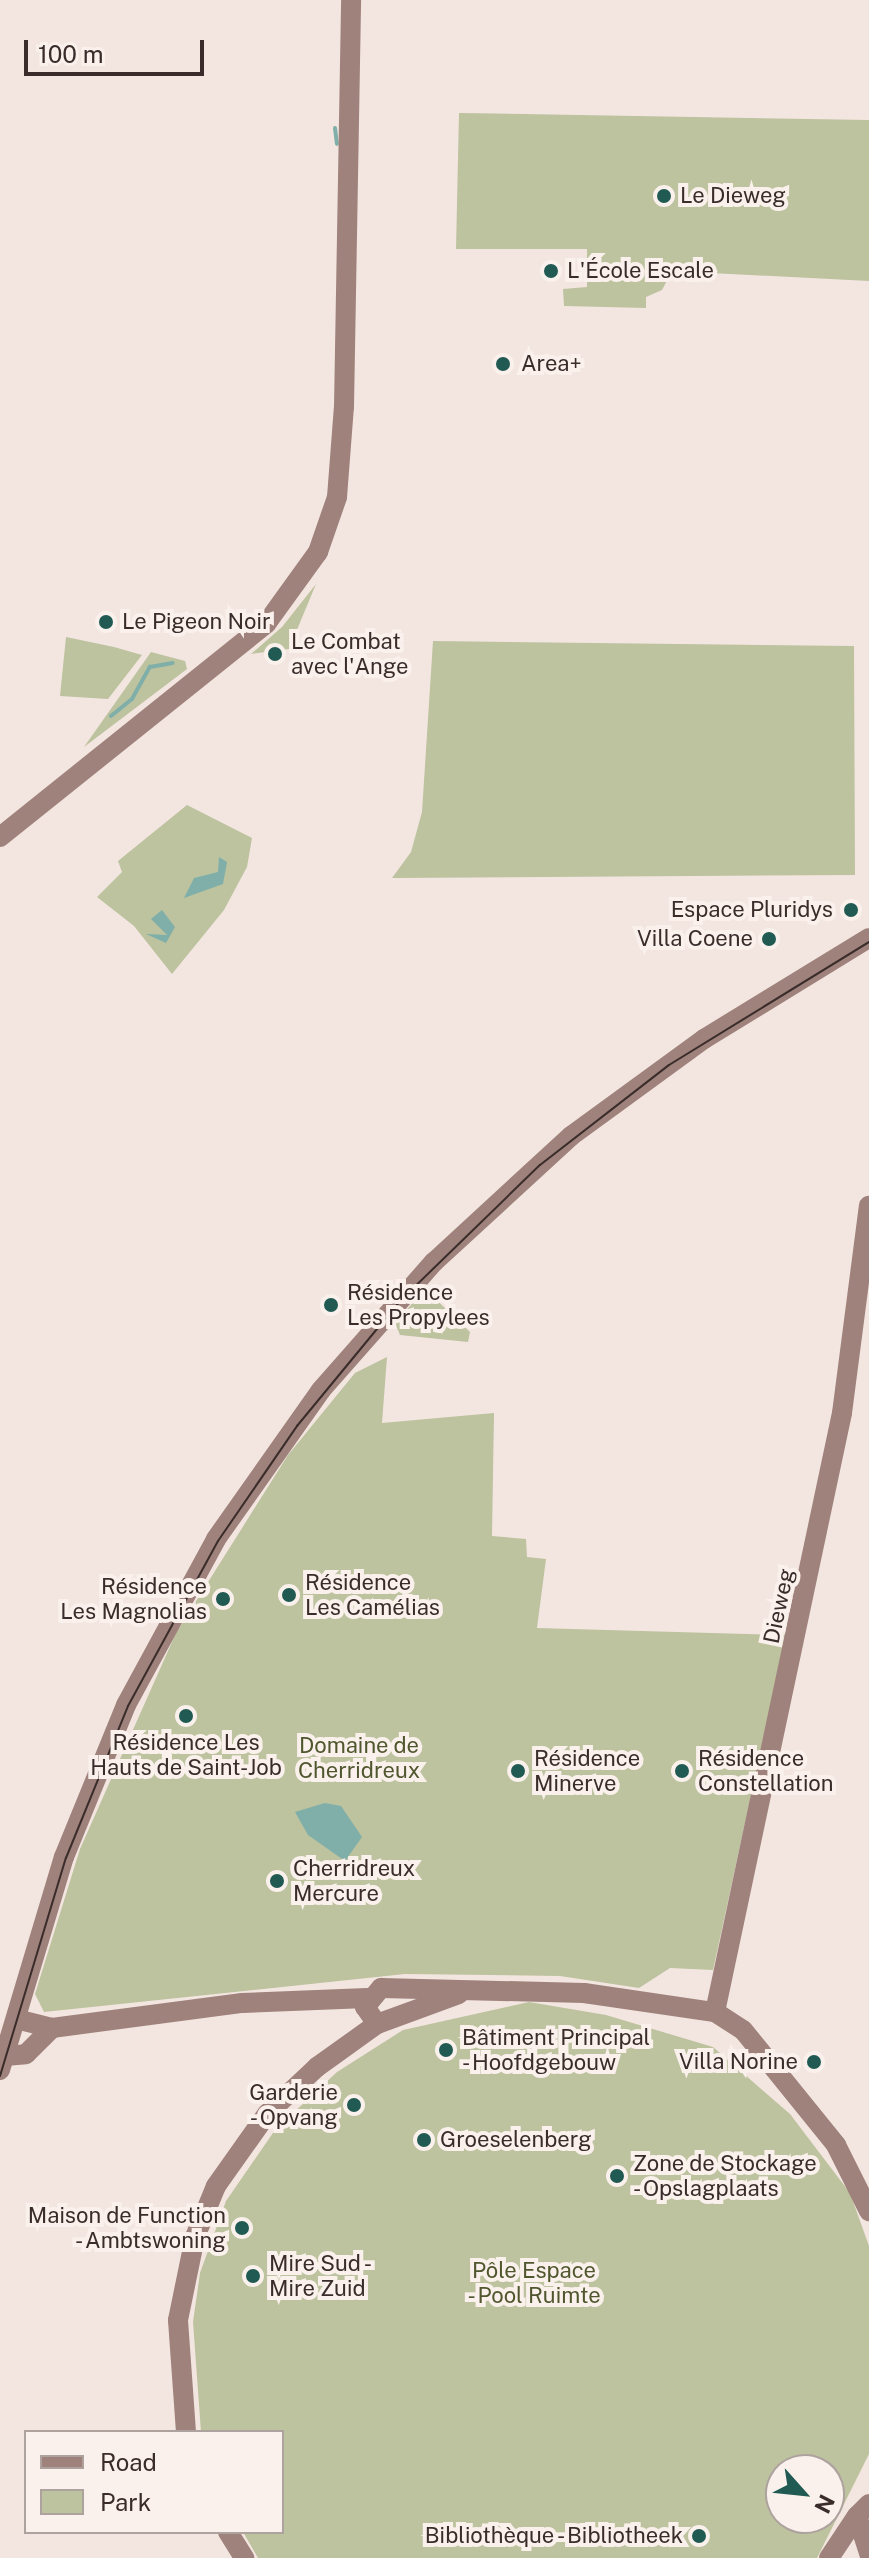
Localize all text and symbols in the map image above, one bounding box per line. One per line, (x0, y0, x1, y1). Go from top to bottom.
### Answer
scale bar (28, 24, 208, 74)
text: 100 m (38, 40, 104, 68)
place label: Le Dieweg (680, 183, 786, 209)
marker: Le Dieweg (655, 187, 673, 205)
place label: L'École Escale (567, 258, 714, 284)
marker: L'École Escale (542, 262, 560, 280)
place label: Area+ (521, 351, 582, 377)
marker: Area+ (492, 353, 514, 375)
place label: Le Pigeon Noir (122, 609, 271, 635)
marker: Le Pigeon Noir (97, 613, 115, 631)
place label: Le Combat avec l'Ange (291, 628, 409, 680)
marker: Le Combat avec l'Ange (266, 645, 284, 663)
place label: Espace Pluridys (671, 897, 833, 923)
marker: Espace Pluridys (840, 899, 862, 921)
place label: Villa Coene (637, 926, 753, 952)
marker: Villa Coene (760, 930, 778, 948)
place label: Résidence Les Propylees (347, 1279, 490, 1330)
marker: Résidence Les Propylees (322, 1296, 340, 1314)
street label: Dieweg (758, 1566, 800, 1646)
place label: Résidence Les Camélias (305, 1569, 440, 1620)
place label: Résidence Les Magnolias (60, 1573, 207, 1624)
marker: Résidence Les Camélias (280, 1586, 298, 1604)
marker: Résidence Les Magnolias (214, 1590, 232, 1608)
marker: Résidence Les Hauts de Saint-Job (177, 1707, 195, 1725)
place label: Résidence Les Hauts de Saint-Job (90, 1729, 282, 1780)
park label: Domaine de Cherridreux (298, 1732, 420, 1784)
place label: Résidence Minerve (534, 1745, 640, 1796)
place label: Résidence Constellation (698, 1745, 833, 1796)
marker: Résidence Minerve (509, 1762, 527, 1780)
marker: Résidence Constellation (673, 1762, 691, 1780)
place label: Cherridreux Mercure (293, 1855, 415, 1906)
marker: Cherridreux Mercure (268, 1872, 286, 1890)
place label: Bâtiment Principal - Hoofdgebouw (462, 2024, 650, 2076)
marker: Bâtiment Principal - Hoofdgebouw (437, 2041, 455, 2059)
place label: Villa Norine (679, 2049, 798, 2075)
marker: Villa Norine (805, 2053, 823, 2071)
place label: Garderie - Opvang (246, 2079, 338, 2130)
marker: Garderie - Opvang (345, 2096, 363, 2114)
place label: Groeselenberg (440, 2127, 592, 2153)
marker: Groeselenberg (415, 2131, 433, 2149)
place label: Zone de Stockage - Opslagplaats (633, 2150, 817, 2202)
marker: Zone de Stockage - Opslagplaats (608, 2167, 626, 2185)
place label: Maison de Function - Ambtswoning (27, 2202, 226, 2254)
marker: Maison de Function - Ambtswoning (233, 2219, 251, 2237)
place label: Mire Sud - Mire Zuid (269, 2250, 375, 2302)
park label: Pôle Espace - Pool Ruimte (466, 2257, 602, 2308)
marker: Mire Sud - Mire Zuid (244, 2267, 262, 2285)
legend (24, 2430, 284, 2534)
text: Road (100, 2448, 157, 2476)
north arrow (765, 2454, 845, 2534)
text: Park (100, 2488, 151, 2516)
text: N (809, 2490, 840, 2518)
place label: Bibliothèque - Bibliotheek (419, 2523, 683, 2549)
marker: Bibliothèque - Bibliotheek (690, 2527, 708, 2545)

